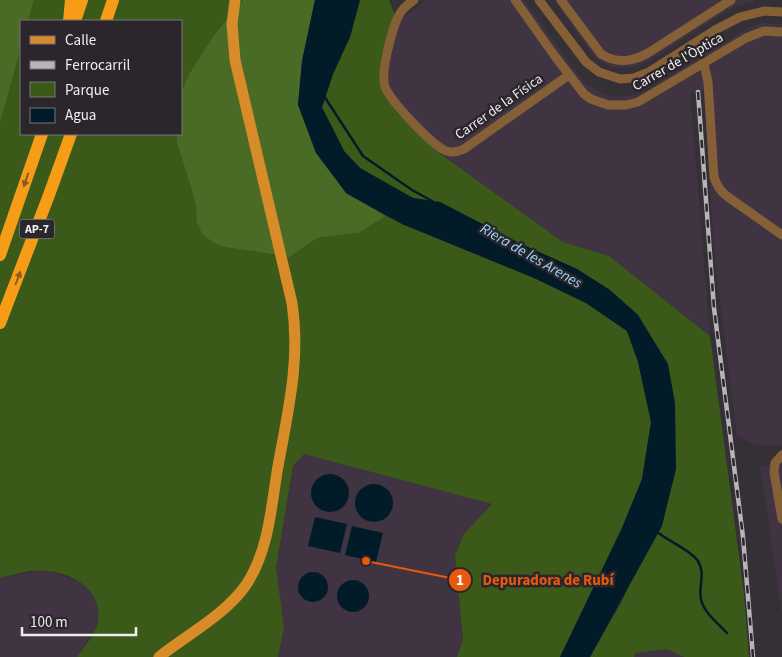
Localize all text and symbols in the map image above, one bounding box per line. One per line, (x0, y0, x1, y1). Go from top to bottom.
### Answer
legend (20, 20, 182, 135)
street label: Carrer de l'Òptica (629, 28, 727, 96)
text: Calle (65, 30, 96, 51)
text: Ferrocarril (65, 55, 130, 76)
street label: Carrer de la Física (451, 69, 547, 145)
text: Parque (65, 80, 109, 101)
text: Agua (65, 105, 96, 126)
one-way arrow (22, 173, 30, 188)
water label: Riera de les Arenes (476, 218, 586, 294)
road number: AP-7 (20, 220, 54, 238)
one-way arrow (14, 270, 22, 285)
callout: Depuradora de Rubí (448, 565, 624, 595)
text: 1 (456, 570, 464, 591)
text: Depuradora de Rubí (482, 570, 614, 591)
scale bar (22, 604, 136, 636)
text: 100 m (30, 612, 68, 633)

